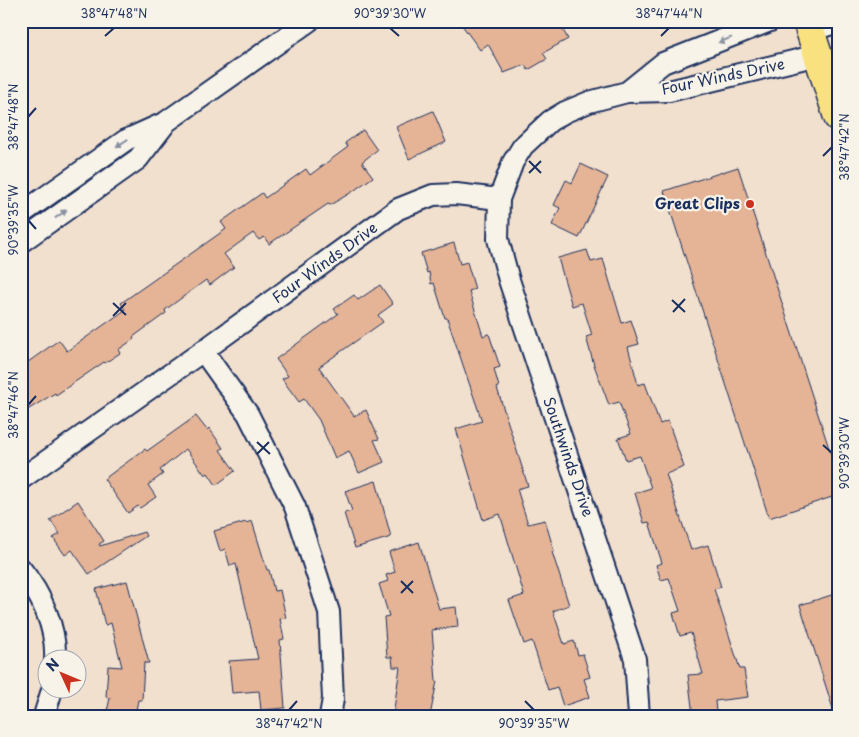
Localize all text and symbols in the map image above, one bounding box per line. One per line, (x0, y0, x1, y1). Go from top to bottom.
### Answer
text: 38°47'48"N (81, 4, 148, 22)
text: 90°39'30"W (354, 4, 427, 22)
text: 38°47'44"N (635, 4, 703, 22)
one-way arrow (717, 36, 732, 44)
street label: Four Winds Drive (659, 51, 787, 100)
text: 38°47'48"N (4, 84, 22, 151)
text: 38°47'42"N (835, 113, 853, 181)
one-way arrow (115, 138, 128, 148)
text: 90°39'35"W (4, 184, 22, 256)
place label: Great Clips (655, 191, 740, 214)
marker: Great Clips (744, 198, 756, 210)
one-way arrow (54, 209, 68, 219)
street label: Four Winds Drive (267, 216, 382, 308)
text: 38°47'46"N (4, 371, 22, 439)
street label: Southwinds Drive (538, 394, 601, 519)
text: 90°39'30"W (835, 416, 853, 489)
north arrow (38, 650, 88, 700)
text: N (41, 653, 64, 676)
text: 38°47'42"N (255, 714, 323, 732)
text: 90°39'35"W (498, 714, 570, 732)

